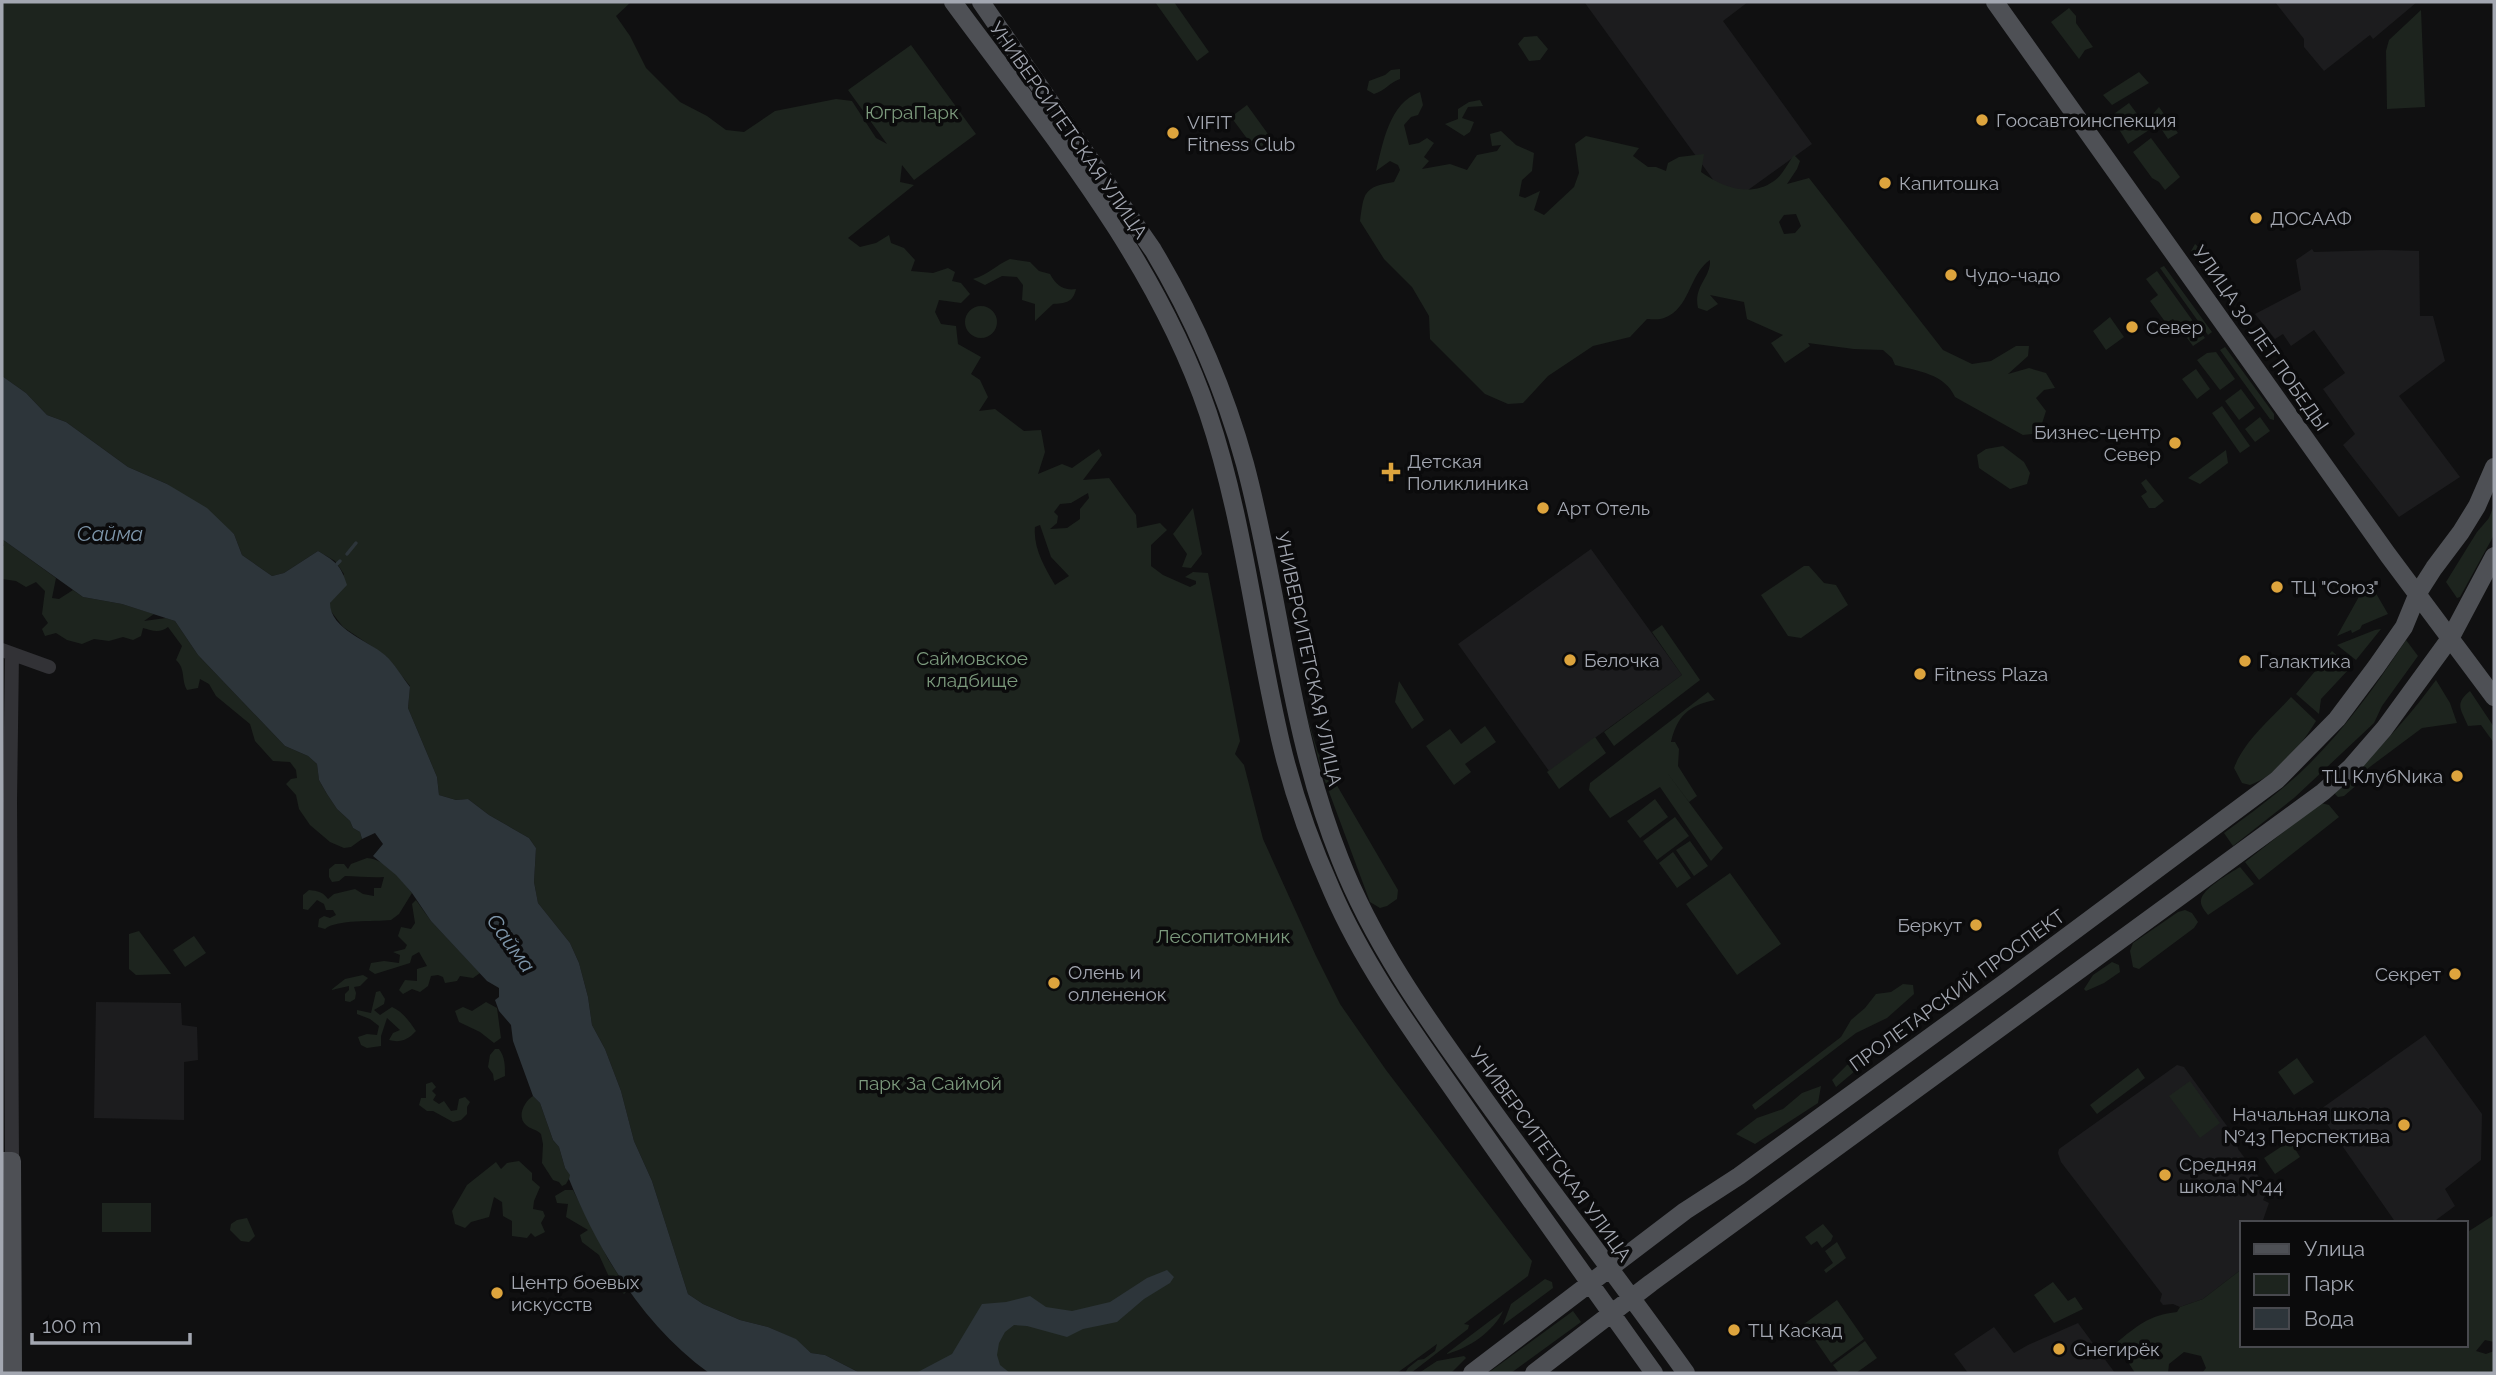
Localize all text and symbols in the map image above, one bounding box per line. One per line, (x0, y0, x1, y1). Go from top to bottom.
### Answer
street label: УНИВЕРСИТЕТСКАЯ УЛИЦА (986, 17, 1153, 243)
park label: ЮграПарк (865, 101, 959, 123)
place label: Гоосавтоинспекция (1996, 109, 2176, 131)
place label: VIFIT Fitness Club (1187, 111, 1295, 155)
marker: Гоосавтоинспекция (1974, 112, 1990, 128)
marker: VIFIT Fitness Club (1165, 125, 1181, 141)
place label: Капитошка (1899, 172, 1999, 194)
marker: Капитошка (1877, 175, 1893, 191)
place label: ДОСААФ (2270, 207, 2352, 229)
marker: ДОСААФ (2248, 210, 2264, 226)
street label: УЛИЦА 30 ЛЕТ ПОБЕДЫ (2189, 241, 2333, 435)
place label: Чудо-чадо (1965, 264, 2060, 286)
marker: Чудо-чадо (1943, 267, 1959, 283)
place label: Север (2146, 316, 2203, 338)
marker: Север (2124, 319, 2140, 335)
place label: Бизнес-центр Север (2034, 421, 2161, 465)
marker: Бизнес-центр Север (2167, 435, 2183, 451)
place label: Детская Поликлиника (1407, 450, 1529, 494)
marker: Детская Поликлиника (1381, 462, 1401, 482)
place label: Арт Отель (1557, 497, 1650, 519)
marker: Арт Отель (1535, 500, 1551, 516)
water label: Сайма (77, 521, 143, 546)
street label: УНИВЕРСИТЕТСКАЯ УЛИЦА (1271, 530, 1347, 788)
place label: ТЦ "Союз" (2291, 576, 2379, 598)
marker: ТЦ "Союз" (2269, 579, 2285, 595)
park label: Саймовское кладбище (916, 647, 1028, 691)
place label: Белочка (1584, 649, 1660, 671)
place label: Галактика (2259, 650, 2351, 672)
marker: Белочка (1562, 652, 1578, 668)
marker: Галактика (2237, 653, 2253, 669)
place label: Fitness Plaza (1934, 663, 2048, 685)
marker: Fitness Plaza (1912, 666, 1928, 682)
place label: ТЦ КлубNика (2322, 765, 2443, 787)
marker: ТЦ КлубNика (2449, 768, 2465, 784)
street label: ПРОЛЕТАРСКИЙ ПРОСПЕКТ (1845, 904, 2069, 1075)
water label: Сайма (481, 909, 541, 977)
place label: Беркут (1897, 914, 1962, 936)
marker: Беркут (1968, 917, 1984, 933)
park label: Лесопитомник (1156, 925, 1290, 947)
place label: Олень и оллененок (1068, 961, 1167, 1005)
place label: Секрет (2375, 963, 2441, 985)
marker: Секрет (2447, 966, 2463, 982)
marker: Олень и оллененок (1046, 975, 1062, 991)
street label: УНИВЕРСИТЕТСКАЯ УЛИЦА (1466, 1043, 1636, 1266)
park label: парк За Саймой (858, 1072, 1002, 1094)
place label: Начальная школа №43 Перспектива (2223, 1103, 2390, 1147)
marker: Начальная школа №43 Перспектива (2396, 1117, 2412, 1133)
place label: Средняя школа №44 (2179, 1153, 2283, 1197)
marker: Средняя школа №44 (2157, 1167, 2173, 1183)
legend (2240, 1221, 2468, 1347)
text: Улица (2304, 1236, 2365, 1261)
place label: Центр боевых искусств (511, 1271, 640, 1315)
text: Парк (2304, 1271, 2354, 1296)
marker: Центр боевых искусств (489, 1285, 505, 1301)
scale bar (32, 1302, 189, 1346)
text: Вода (2304, 1306, 2354, 1331)
text: 100 m (42, 1313, 101, 1338)
place label: ТЦ Каскад (1748, 1319, 1842, 1341)
marker: ТЦ Каскад (1726, 1322, 1742, 1338)
place label: Снегирёк (2073, 1338, 2160, 1360)
marker: Снегирёк (2051, 1341, 2067, 1357)

